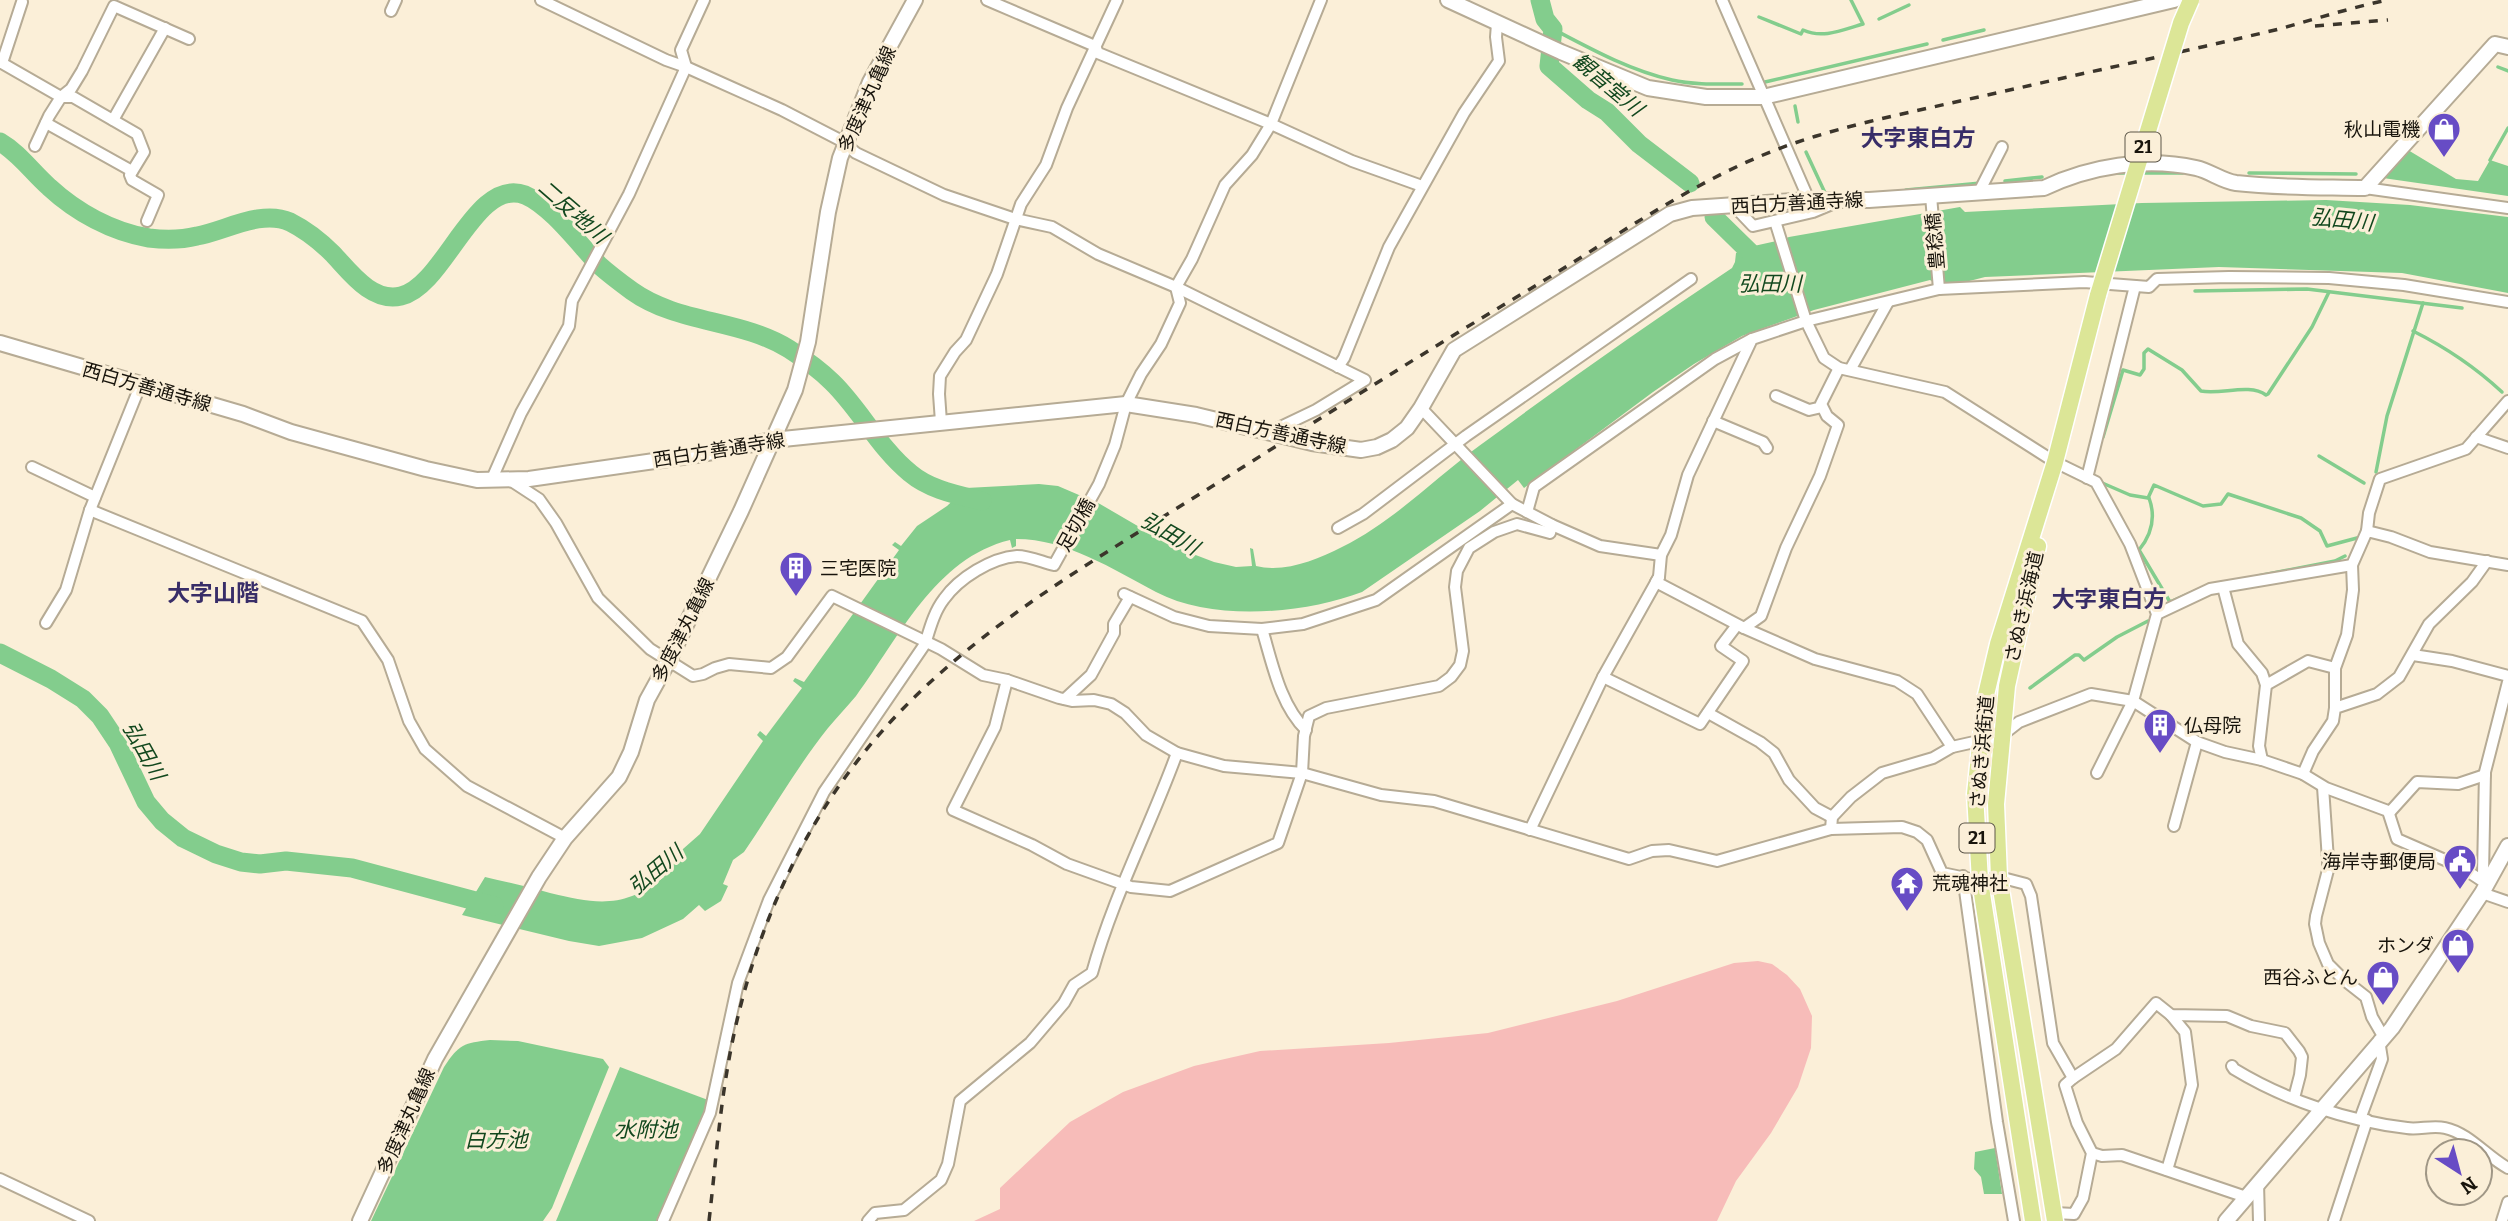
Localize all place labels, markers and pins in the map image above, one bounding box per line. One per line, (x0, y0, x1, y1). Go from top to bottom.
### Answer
shop icon: 秋山電機 (2425, 110, 2463, 159)
place label: 秋山電機 (2344, 118, 2420, 141)
building icon: 三宅医院 (777, 549, 815, 598)
place label: 三宅医院 (820, 557, 896, 580)
building icon: 仏母院 (2141, 706, 2179, 755)
place label: 仏母院 (2184, 714, 2241, 737)
public building icon: 海岸寺郵便局 (2441, 842, 2479, 891)
place label: 海岸寺郵便局 (2322, 850, 2436, 873)
temple icon: 荒魂神社 (1888, 864, 1926, 913)
place label: 荒魂神社 (1932, 872, 2008, 895)
shop icon: ホンダ (2439, 926, 2477, 975)
place label: ホンダ (2377, 934, 2434, 957)
shop icon: 西谷ふとん (2364, 958, 2402, 1007)
place label: 西谷ふとん (2263, 966, 2358, 989)

